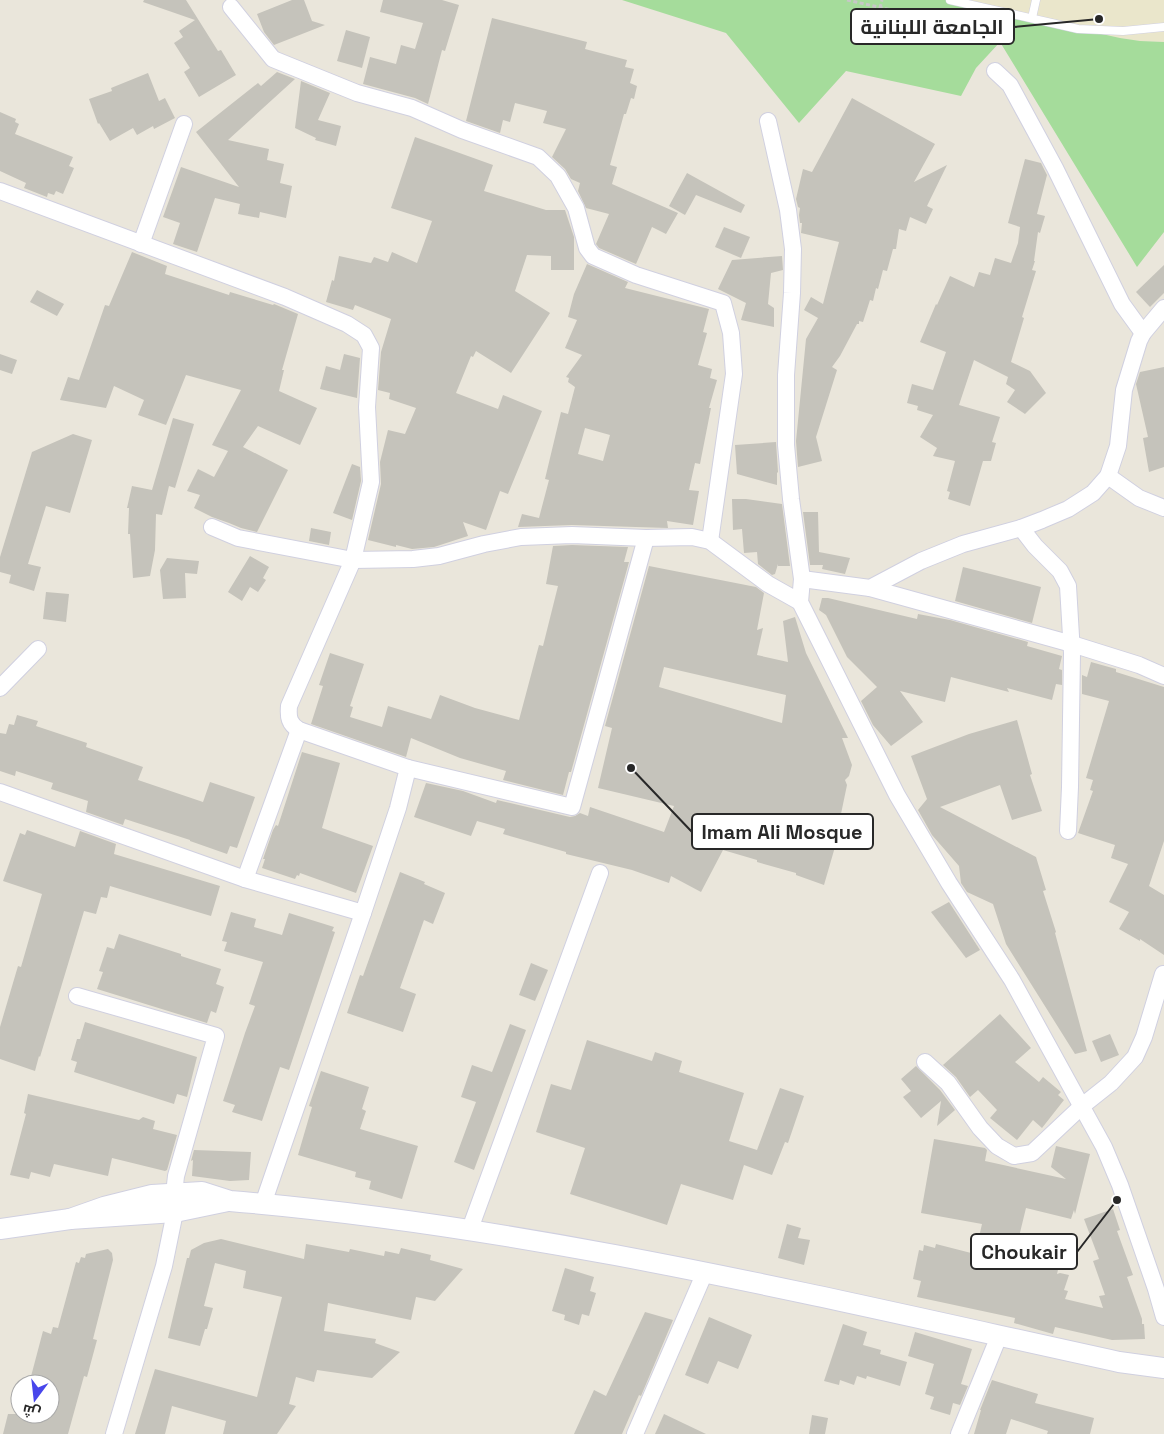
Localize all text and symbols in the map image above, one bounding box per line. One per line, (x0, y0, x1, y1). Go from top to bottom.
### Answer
callout: الجامعة اللبنانية (851, 9, 1014, 44)
text: الجامعة اللبنانية (861, 14, 1003, 40)
callout: Imam Ali Mosque (692, 814, 873, 849)
text: Imam Ali Mosque (701, 819, 863, 845)
callout: Choukair (971, 1234, 1077, 1269)
text: Choukair (981, 1239, 1067, 1265)
north arrow (10, 1374, 60, 1424)
text: ش (21, 1401, 43, 1423)

